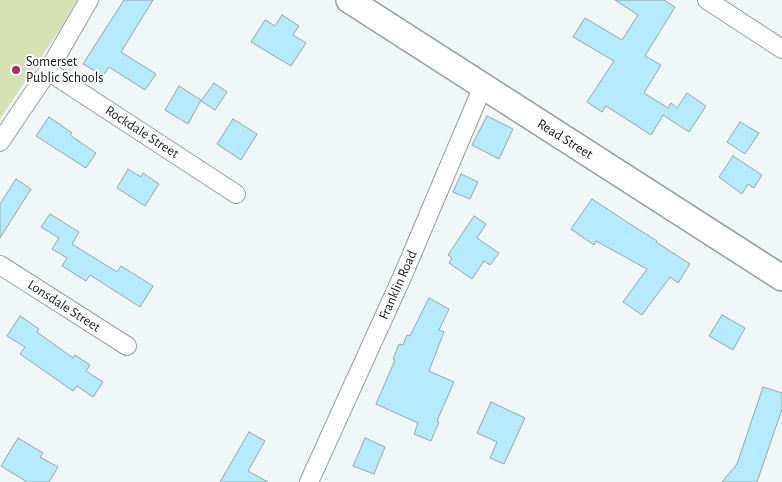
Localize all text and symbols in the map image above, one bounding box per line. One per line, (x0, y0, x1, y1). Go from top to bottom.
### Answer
place label: Somerset Public Schools (26, 54, 103, 86)
marker: Somerset Public Schools (10, 64, 22, 76)
street label: Rockdale Street (102, 102, 182, 162)
street label: Read Street (534, 115, 596, 163)
street label: Franklin Road (375, 248, 421, 322)
street label: Lonsdale Street (24, 276, 104, 336)

